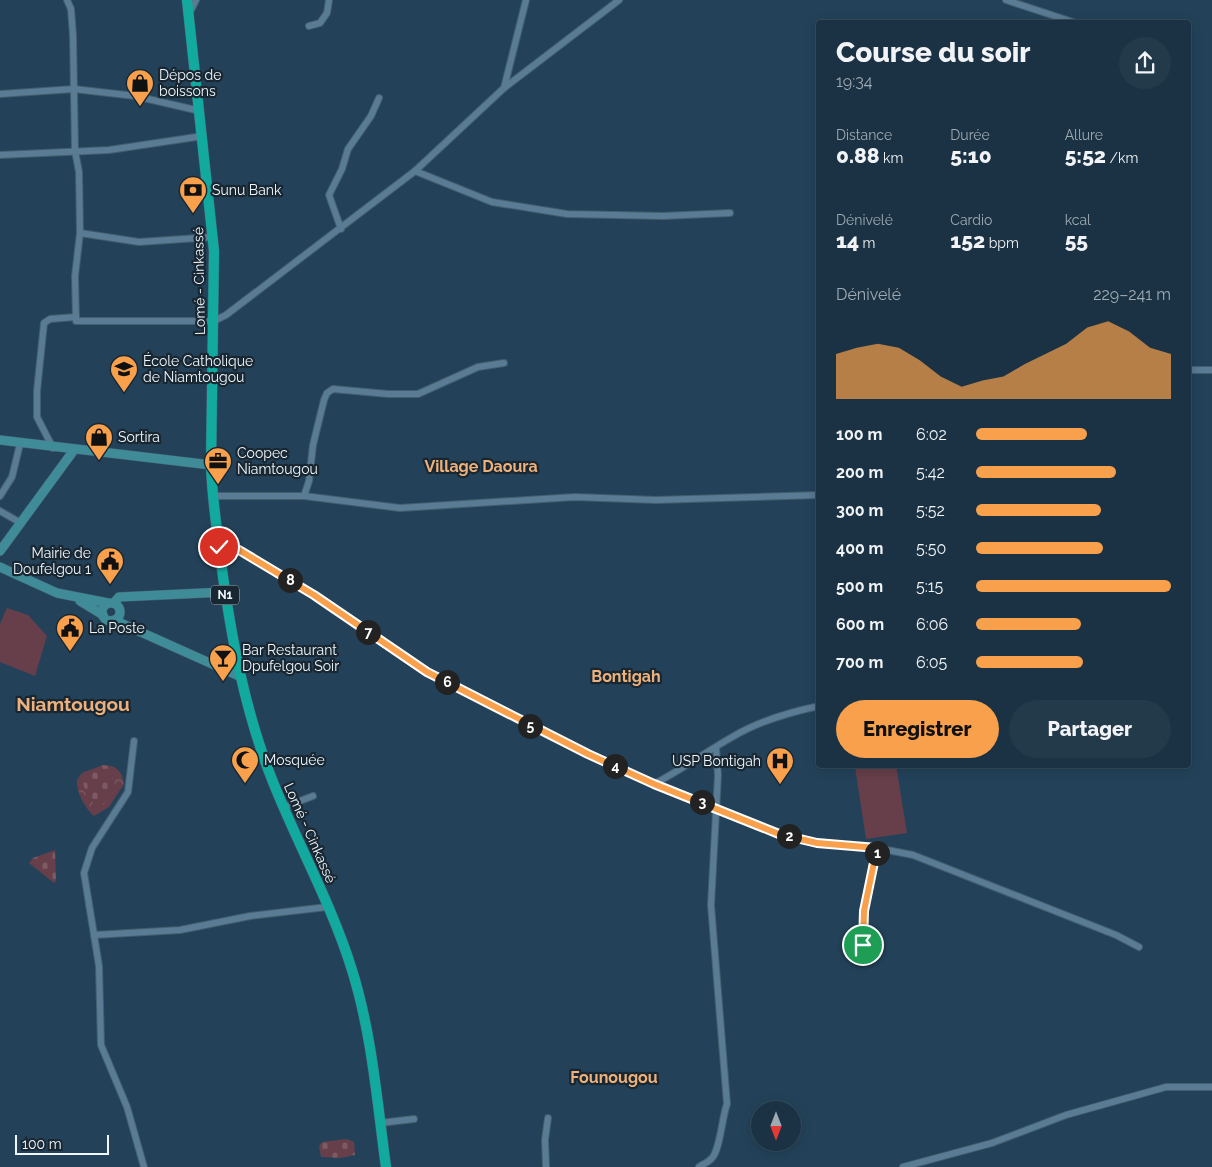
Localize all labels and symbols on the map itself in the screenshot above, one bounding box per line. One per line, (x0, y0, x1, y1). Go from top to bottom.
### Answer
place label: Dépos de boissons (159, 67, 221, 99)
shop icon: Dépos de boissons (125, 68, 155, 107)
bank icon: Sunu Bank (178, 175, 208, 214)
place label: Sunu Bank (212, 182, 282, 198)
street label: Lomé - Cinkassé (190, 227, 208, 335)
place label: École Catholique de Niamtougou (143, 352, 253, 385)
school or university icon: École Catholique de Niamtougou (109, 354, 139, 393)
shop icon: Sortira (84, 422, 114, 461)
place label: Sortira (118, 429, 160, 445)
place label: Coopec Niamtougou (237, 445, 318, 477)
office icon: Coopec Niamtougou (203, 446, 233, 485)
district label: Village Daoura (424, 457, 538, 476)
pin (198, 526, 240, 568)
place label: Mairie de Doufelgou 1 (13, 545, 91, 577)
public building icon: Mairie de Doufelgou 1 (95, 546, 125, 585)
pin: 8 (278, 568, 302, 592)
road number: N1 (211, 586, 239, 604)
public building icon: La Poste (55, 613, 85, 652)
place label: La Poste (89, 620, 145, 636)
pin: 7 (356, 620, 380, 644)
place label: Bar Restaurant Dpufelgou Soir (242, 642, 339, 674)
bar icon: Bar Restaurant Dpufelgou Soir (208, 643, 238, 682)
district label: Bontigah (591, 667, 661, 686)
pin: 6 (434, 670, 460, 694)
district label: Niamtougou (16, 693, 130, 715)
pin: 5 (518, 714, 542, 738)
mosque icon: Mosquée (230, 745, 260, 784)
hospital icon: USP Bontigah (765, 746, 795, 785)
place label: Mosquée (264, 752, 325, 768)
place label: USP Bontigah (672, 753, 761, 769)
pin: 4 (602, 754, 628, 778)
street label: Lomé - Cinkassé (281, 780, 339, 886)
pin: 3 (690, 790, 714, 814)
pin: 2 (776, 824, 802, 848)
pin: 1 (864, 840, 890, 866)
pin (842, 924, 884, 966)
district label: Founougou (570, 1068, 658, 1087)
north arrow (751, 1101, 801, 1151)
scale bar (15, 1132, 109, 1155)

